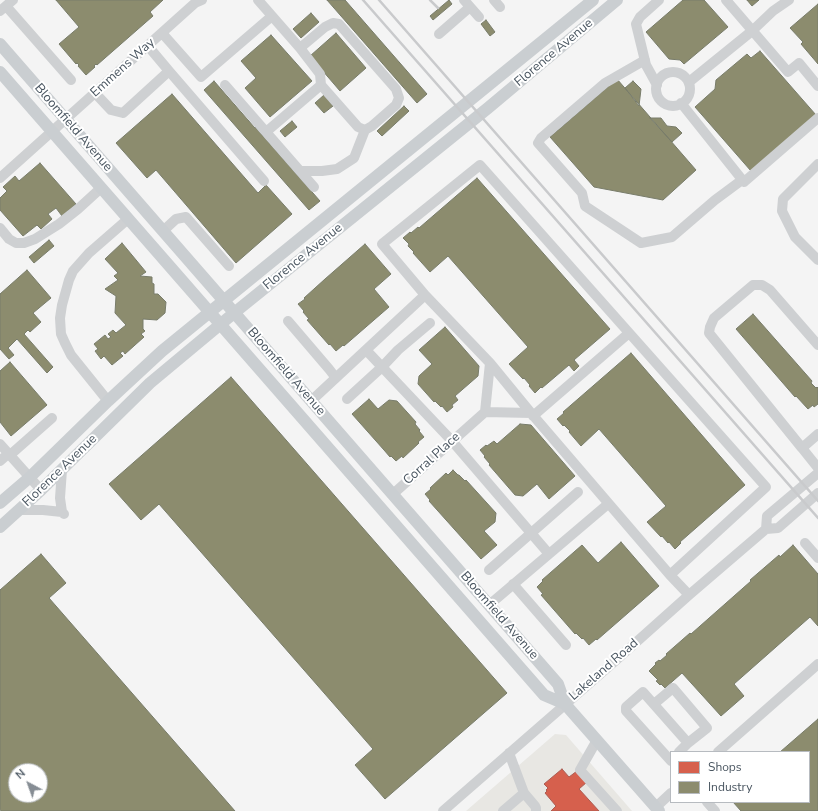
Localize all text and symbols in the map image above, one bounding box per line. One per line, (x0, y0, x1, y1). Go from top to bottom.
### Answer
street label: Florence Avenue (512, 16, 596, 90)
street label: Emmens Way (88, 35, 158, 101)
street label: Bloomfield Avenue (31, 81, 115, 175)
street label: Florence Avenue (260, 220, 346, 294)
street label: Bloomfield Avenue (244, 325, 328, 419)
street label: Corral Place (401, 430, 463, 488)
street label: Florence Avenue (20, 432, 100, 510)
street label: Bloomfield Avenue (457, 569, 541, 663)
street label: Lakeland Road (566, 636, 642, 704)
legend (670, 751, 810, 803)
text: Shops (708, 759, 742, 775)
north arrow (8, 763, 48, 803)
text: N (12, 766, 28, 783)
text: Industry (708, 779, 752, 795)

